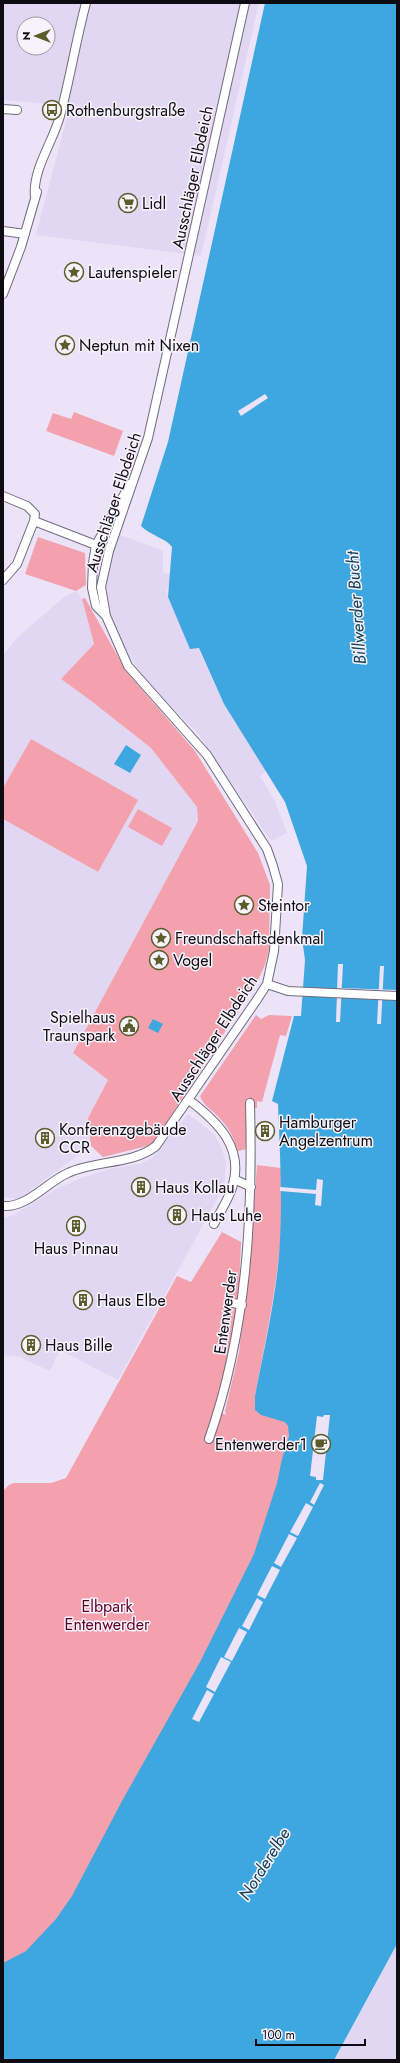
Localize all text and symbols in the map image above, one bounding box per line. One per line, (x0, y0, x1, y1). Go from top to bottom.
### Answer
north arrow (16, 16, 56, 56)
text: N (18, 32, 34, 40)
bus stop icon: Rothenburgstraße (41, 99, 63, 121)
place label: Rothenburgstraße (66, 99, 185, 122)
street label: Ausschläger Elbdeich (166, 103, 219, 251)
supermarket icon: Lidl (117, 192, 139, 214)
place label: Lidl (142, 192, 166, 215)
place icon: Lautenspieler (63, 261, 85, 283)
place label: Lautenspieler (88, 261, 178, 284)
place icon: Neptun mit Nixen (54, 334, 76, 356)
place label: Neptun mit Nixen (79, 334, 199, 357)
street label: Ausschläger Elbdeich (80, 429, 147, 575)
water label: Billwerder Bucht (340, 550, 372, 665)
place icon: Steintor (233, 894, 255, 916)
place label: Steintor (258, 894, 310, 917)
place icon: Freundschaftsdenkmal (150, 927, 172, 949)
place label: Freundschaftsdenkmal (175, 927, 324, 950)
place icon: Vogel (148, 949, 170, 971)
place label: Vogel (173, 949, 212, 972)
street label: Ausschläger Elbdeich (164, 971, 263, 1106)
place label: Spielhaus Traunspark (43, 1006, 116, 1047)
public building icon: Spielhaus Traunspark (118, 1015, 140, 1037)
place label: Hamburger Angelzentrum (279, 1111, 373, 1152)
place label: Konferenzgebäude CCR (59, 1118, 187, 1159)
building icon: Hamburger Angelzentrum (254, 1120, 276, 1142)
building icon: Konferenzgebäude CCR (34, 1127, 56, 1149)
building icon: Haus Kollau (130, 1176, 152, 1198)
place label: Haus Kollau (155, 1176, 235, 1199)
building icon: Haus Luhe (166, 1204, 188, 1226)
place label: Haus Luhe (191, 1204, 262, 1227)
building icon: Haus Pinnau (65, 1215, 87, 1237)
place label: Haus Pinnau (34, 1237, 118, 1260)
street label: Entenwerder (208, 1268, 243, 1356)
building icon: Haus Elbe (72, 1289, 94, 1311)
place label: Haus Elbe (97, 1289, 166, 1312)
building icon: Haus Bille (20, 1334, 42, 1356)
place label: Haus Bille (45, 1334, 112, 1357)
place label: Entenwerder1 (215, 1433, 307, 1456)
cafe icon: Entenwerder1 (310, 1433, 332, 1455)
park label: Elbpark Entenwerder (65, 1595, 150, 1636)
water label: Norderelbe (232, 1823, 296, 1905)
scale bar (256, 2021, 365, 2047)
text: 100 m (262, 2026, 295, 2044)

